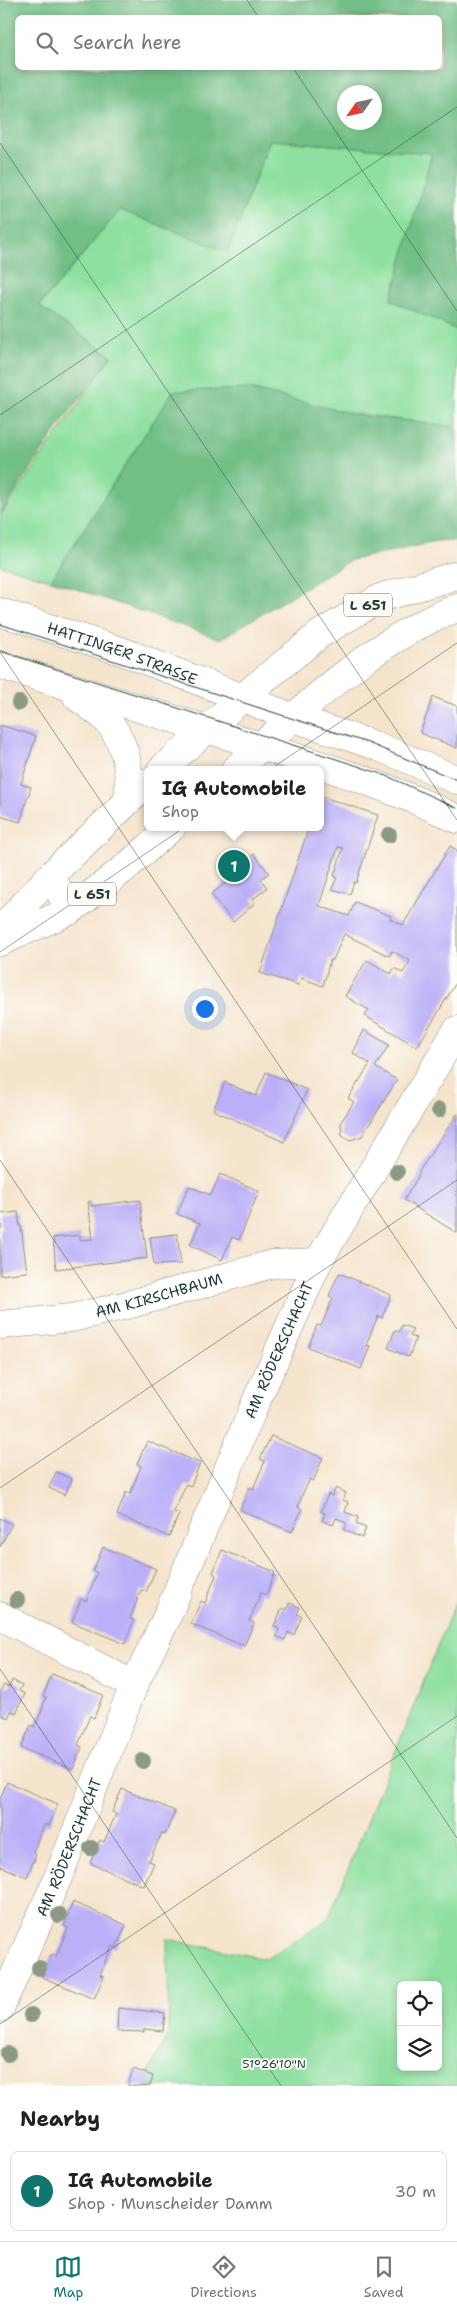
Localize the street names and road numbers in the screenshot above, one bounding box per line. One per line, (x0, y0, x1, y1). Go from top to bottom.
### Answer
road number: L 651 (344, 594, 392, 616)
street label: HATTINGER STRASSE (44, 618, 200, 689)
road number: L 651 (68, 882, 116, 906)
street label: AM KIRSCHBAUM (93, 1269, 225, 1322)
street label: AM RÖDERSCHACHT (240, 1278, 318, 1422)
street label: AM RÖDERSCHACHT (32, 1775, 106, 1920)

